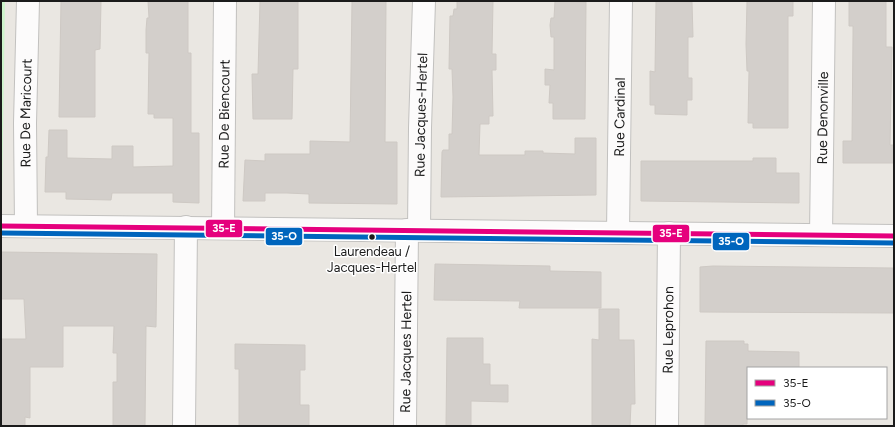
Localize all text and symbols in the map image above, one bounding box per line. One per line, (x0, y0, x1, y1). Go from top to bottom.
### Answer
street label: Rue Jacques-Hertel (411, 53, 431, 177)
street label: Rue De Maricourt (16, 58, 35, 168)
street label: Rue De Biencourt (215, 59, 233, 169)
street label: Rue Denonville (813, 71, 832, 165)
street label: Rue Cardinal (610, 77, 629, 157)
line badge: 35-E (205, 219, 243, 238)
text: 35-E (212, 222, 236, 235)
line badge: 35-E (652, 224, 690, 243)
line badge: 35-O (265, 227, 303, 246)
text: 35-E (659, 227, 683, 240)
text: 35-O (271, 230, 297, 243)
marker: Laurendeau / Jacques-Hertel (367, 232, 377, 242)
line badge: 35-O (712, 232, 750, 251)
text: 35-O (718, 235, 744, 248)
place label: Laurendeau / Jacques-Hertel (327, 244, 417, 275)
street label: Rue Leprohon (659, 286, 677, 374)
street label: Rue Jacques Hertel (397, 291, 415, 413)
legend (747, 367, 887, 419)
text: 35-E (783, 376, 809, 390)
text: 35-O (783, 396, 811, 410)

